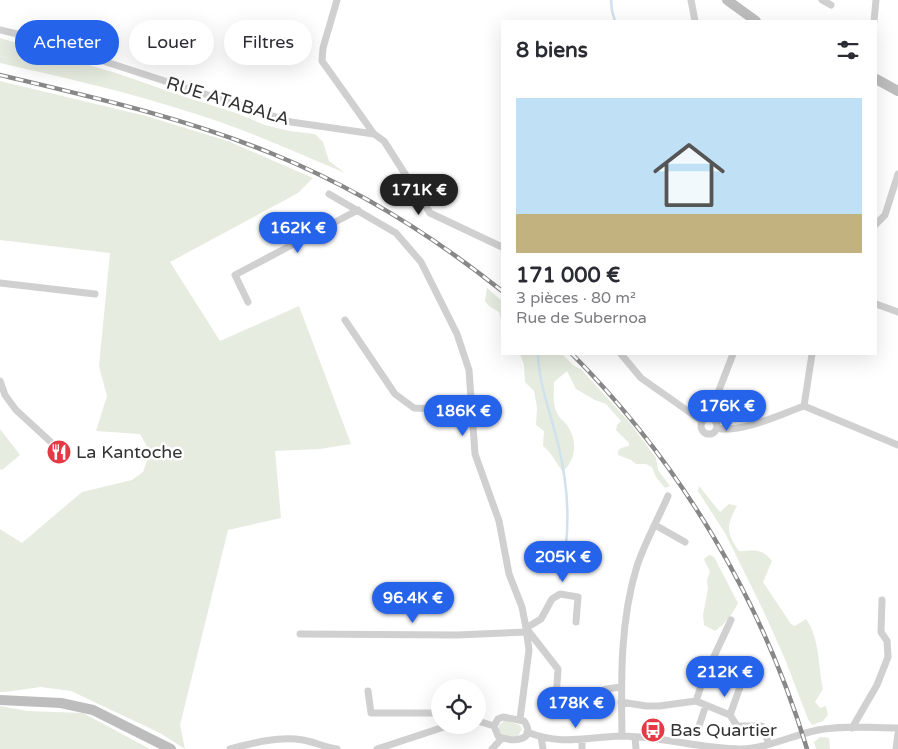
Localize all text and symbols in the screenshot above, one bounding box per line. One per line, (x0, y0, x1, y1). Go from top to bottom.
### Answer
chip: Acheter (15, 20, 119, 65)
chip: Louer (129, 20, 214, 65)
chip: Filtres (224, 20, 312, 65)
icon: filters (834, 36, 862, 64)
text: 8 biens (516, 38, 588, 63)
street label: RUE ATABALA (164, 72, 292, 130)
icon: home (644, 130, 734, 220)
pin: 171K € (378, 174, 460, 216)
text: 171K € (391, 180, 447, 200)
pin: 162K € (257, 212, 339, 254)
text: 162K € (270, 218, 326, 238)
text: 171 000 € (516, 263, 620, 288)
text: 3 pièces · 80 m² (516, 288, 636, 308)
text: Rue de Subernoa (516, 308, 647, 328)
pin: 176K € (686, 390, 768, 432)
pin: 186K € (422, 394, 504, 437)
text: 176K € (699, 396, 755, 416)
text: 186K € (435, 401, 491, 421)
restaurant icon: La Kantoche (46, 439, 72, 465)
place label: La Kantoche (76, 441, 183, 463)
pin: 205K € (522, 540, 604, 583)
text: 205K € (535, 547, 591, 567)
pin: 96.4K € (367, 582, 459, 624)
text: 96.4K € (383, 588, 443, 608)
pin: 212K € (684, 656, 766, 698)
text: 212K € (697, 662, 753, 682)
map controls (431, 679, 486, 734)
button: locate (431, 679, 486, 734)
pin: 178K € (535, 686, 617, 729)
text: 178K € (548, 693, 604, 713)
bus stop icon: Bas Quartier (640, 717, 666, 743)
place label: Bas Quartier (670, 719, 777, 741)

